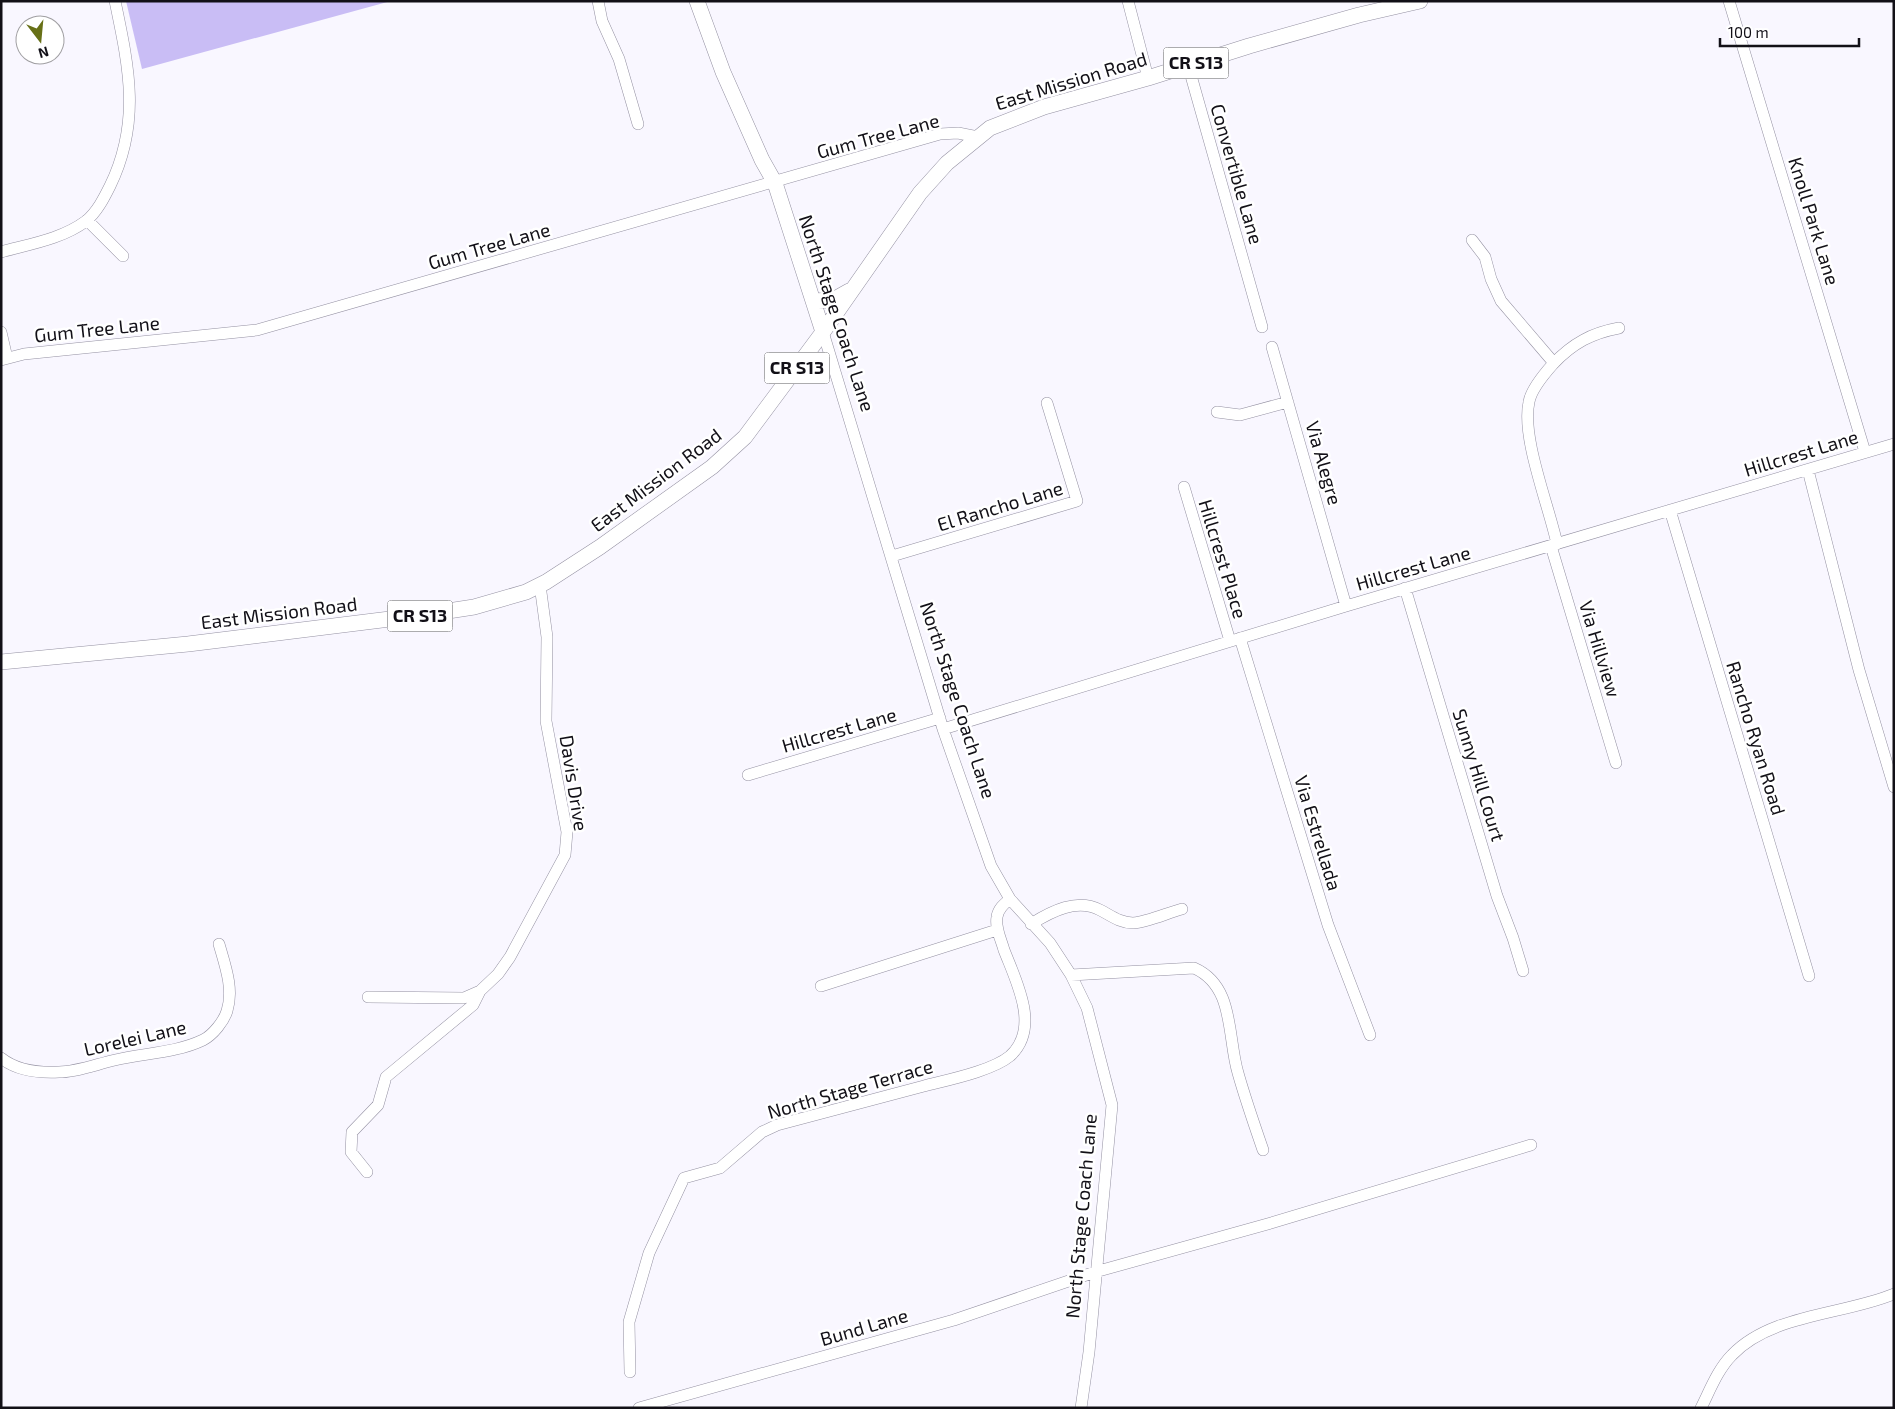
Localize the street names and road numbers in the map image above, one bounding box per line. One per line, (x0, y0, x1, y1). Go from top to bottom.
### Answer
street label: East Mission Road (992, 47, 1149, 115)
road number: CR S13 (1164, 48, 1228, 78)
street label: Convertible Lane (1206, 101, 1268, 247)
street label: Gum Tree Lane (814, 108, 942, 163)
street label: Knoll Park Lane (1784, 154, 1845, 288)
street label: North Stage Coach Lane (795, 212, 880, 414)
street label: Gum Tree Lane (425, 217, 553, 274)
street label: Gum Tree Lane (33, 310, 161, 347)
road number: CR S13 (764, 352, 830, 383)
street label: Via Alegre (1302, 418, 1347, 508)
street label: East Mission Road (586, 423, 725, 536)
street label: Hillcrest Lane (1741, 424, 1861, 481)
street label: El Rancho Lane (934, 476, 1065, 536)
street label: Hillcrest Place (1194, 497, 1253, 621)
street label: Hillcrest Lane (1353, 540, 1473, 595)
street label: East Mission Road (199, 591, 358, 634)
street label: Via Hillview (1575, 598, 1626, 700)
street label: North Stage Coach Lane (916, 599, 1001, 801)
road number: CR S13 (388, 600, 452, 632)
street label: Rancho Ryan Road (1722, 658, 1791, 818)
street label: Hillcrest Lane (779, 702, 899, 757)
street label: Sunny Hill Court (1448, 706, 1511, 844)
street label: Davis Drive (556, 733, 593, 833)
street label: Via Estrellada (1290, 773, 1347, 893)
street label: Lorelei Lane (81, 1015, 188, 1060)
street label: North Stage Terrace (764, 1054, 935, 1123)
street label: North Stage Coach Lane (1060, 1113, 1101, 1319)
street label: Bund Lane (817, 1303, 910, 1350)

